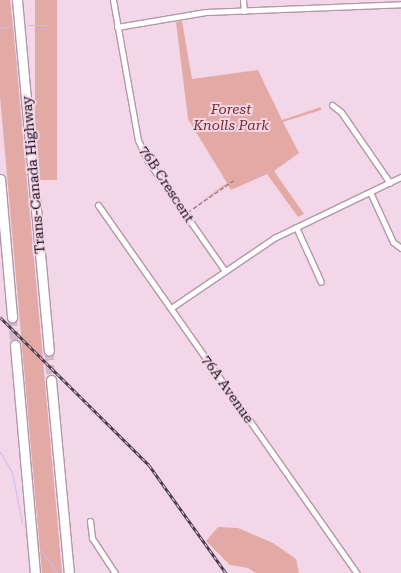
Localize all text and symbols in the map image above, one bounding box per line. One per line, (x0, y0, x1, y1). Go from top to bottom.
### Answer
street label: Trans-Canada Highway (18, 95, 48, 255)
park label: Forest Knolls Park (193, 101, 269, 134)
street label: 76B Crescent (136, 142, 198, 226)
street label: 76A Avenue (198, 352, 258, 426)

